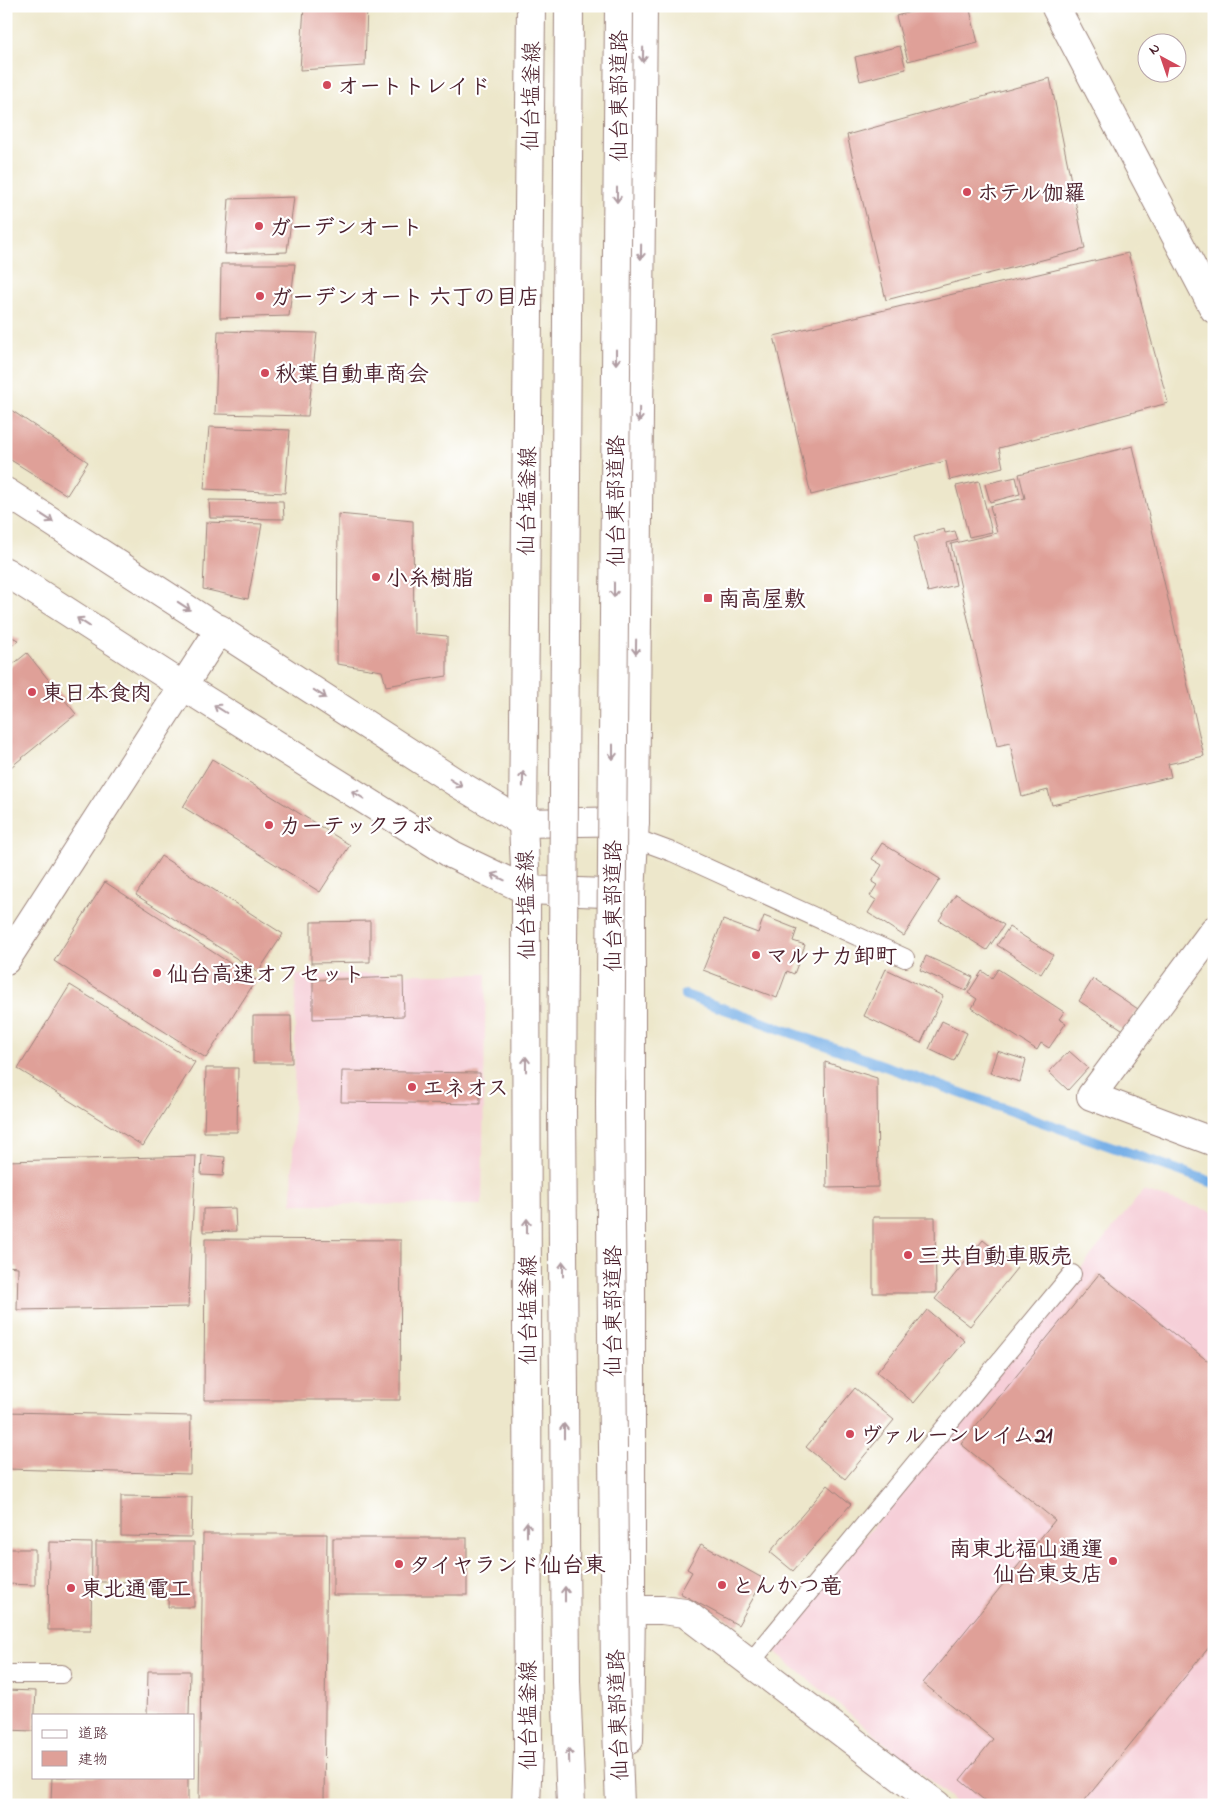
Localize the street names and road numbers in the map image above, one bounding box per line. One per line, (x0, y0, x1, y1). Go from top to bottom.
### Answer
street label: 仙台東部道路 (605, 30, 637, 162)
street label: 仙台塩釜線 (516, 41, 550, 151)
street label: 仙台東部道路 (602, 435, 634, 567)
street label: 仙台塩釜線 (512, 446, 546, 556)
street label: 仙台東部道路 (599, 840, 631, 972)
street label: 仙台塩釜線 (511, 850, 545, 960)
street label: 仙台東部道路 (599, 1245, 631, 1377)
street label: 仙台塩釜線 (514, 1255, 546, 1365)
street label: 仙台東部道路 (602, 1648, 638, 1781)
street label: 仙台塩釜線 (514, 1660, 546, 1770)

